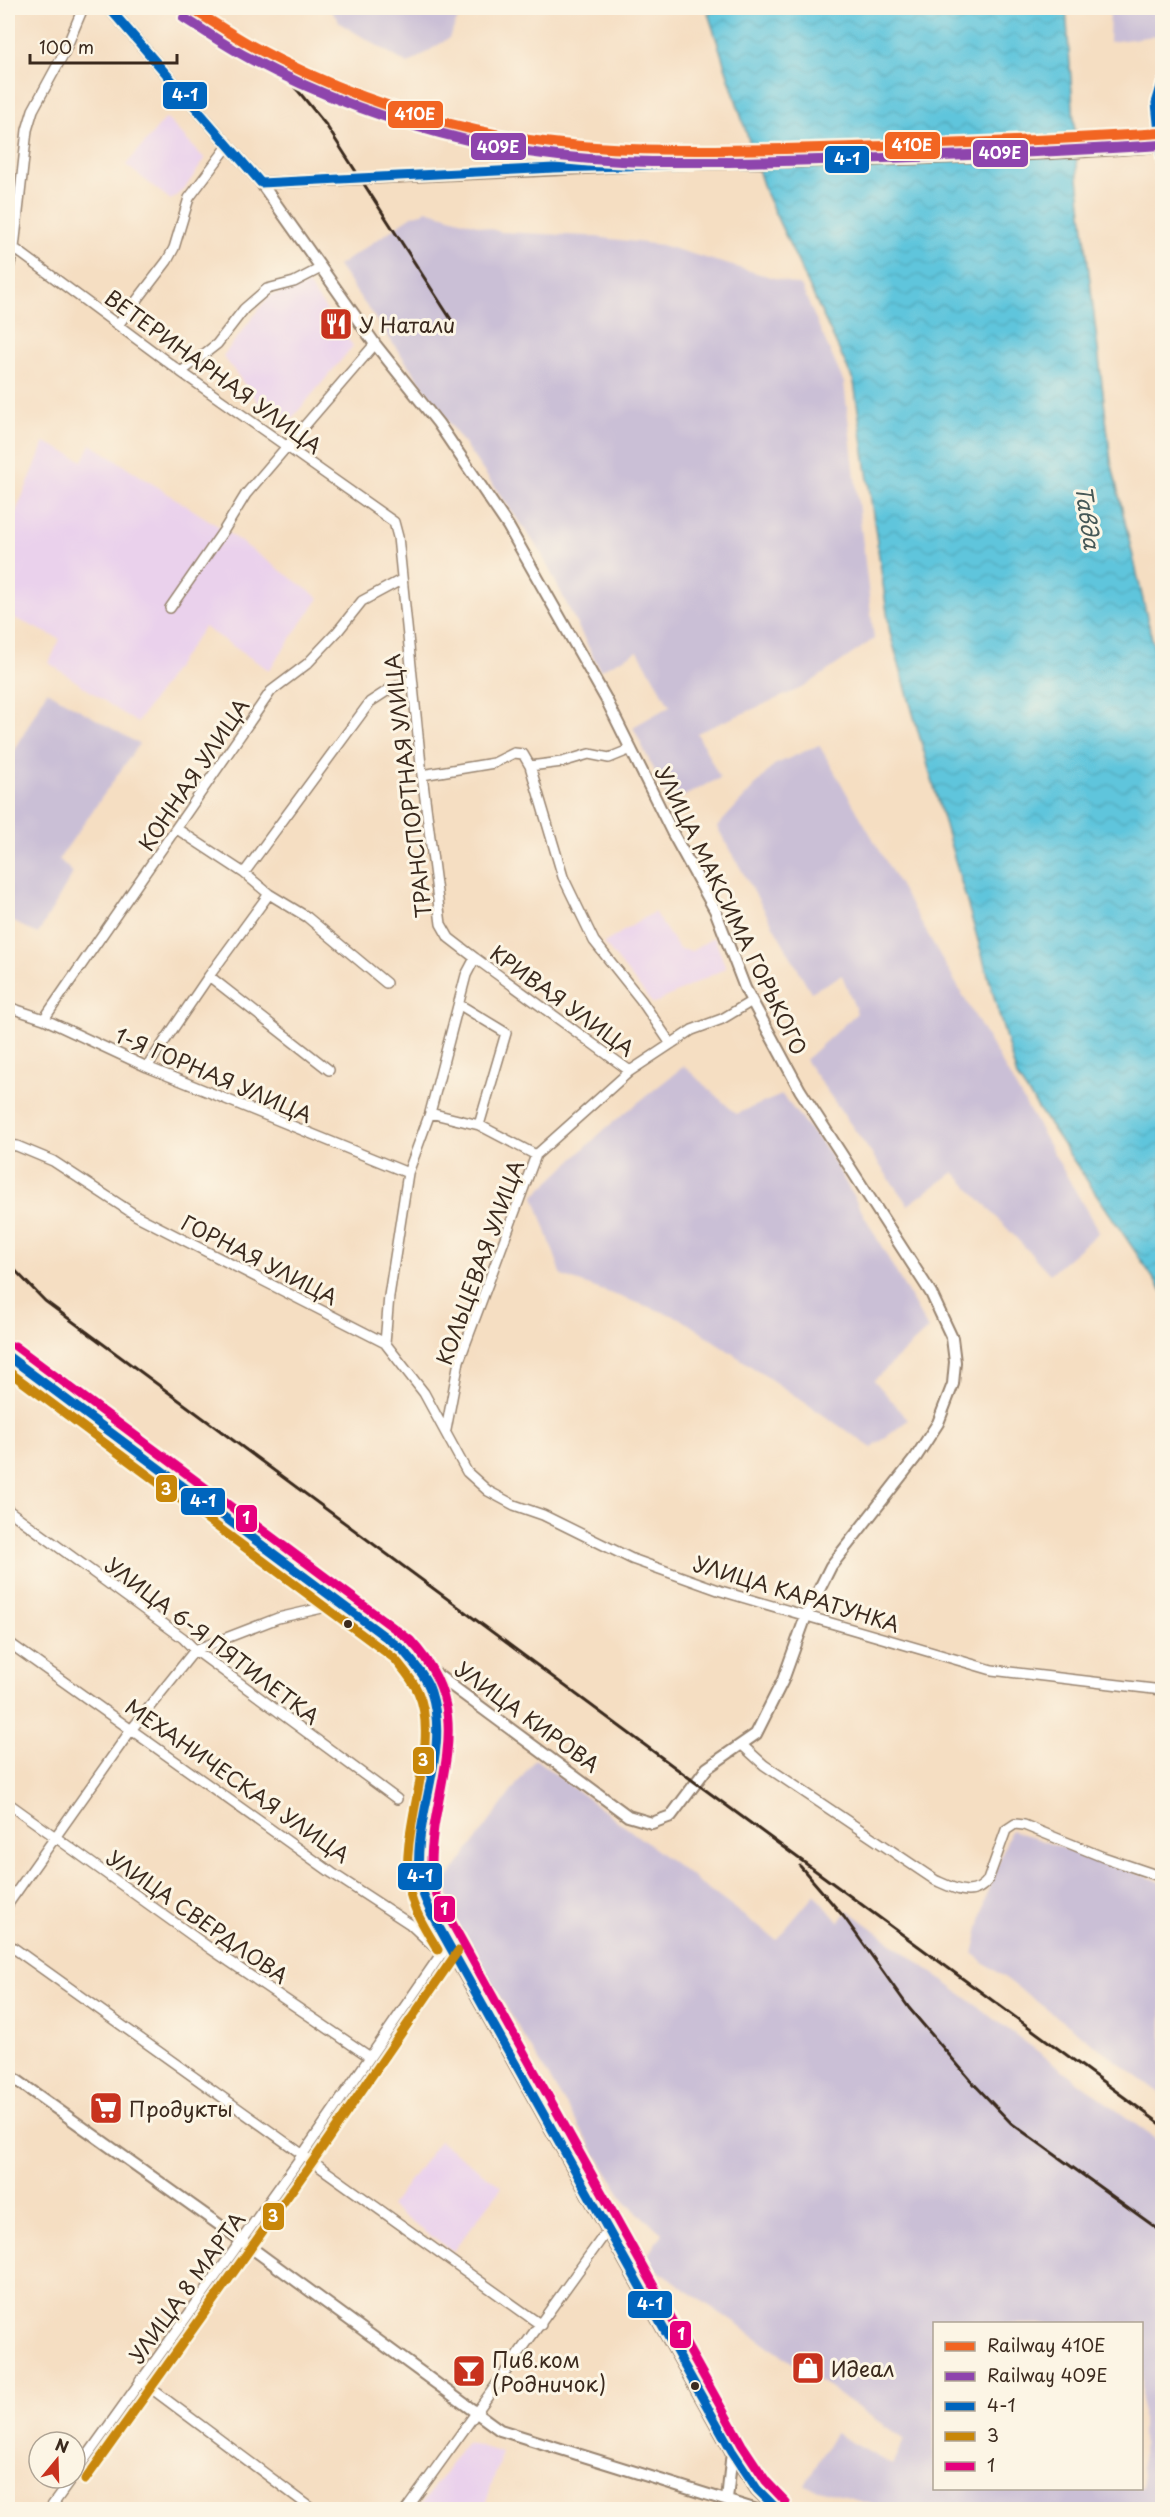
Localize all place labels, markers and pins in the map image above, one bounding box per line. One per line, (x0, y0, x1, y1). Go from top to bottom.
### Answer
restaurant icon: У Натали (318, 306, 354, 342)
place label: У Натали (359, 308, 455, 340)
unlabelled marker (342, 1618, 354, 1630)
supermarket icon: Продукты (88, 2090, 124, 2126)
place label: Продукты (129, 2092, 233, 2124)
place label: Пив.ком (Родничок) (492, 2343, 606, 2399)
shop icon: Идеал (790, 2350, 826, 2386)
place label: Идеал (831, 2352, 894, 2384)
bar icon: Пив.ком (Родничок) (451, 2353, 487, 2389)
unlabelled marker (689, 2380, 701, 2392)

